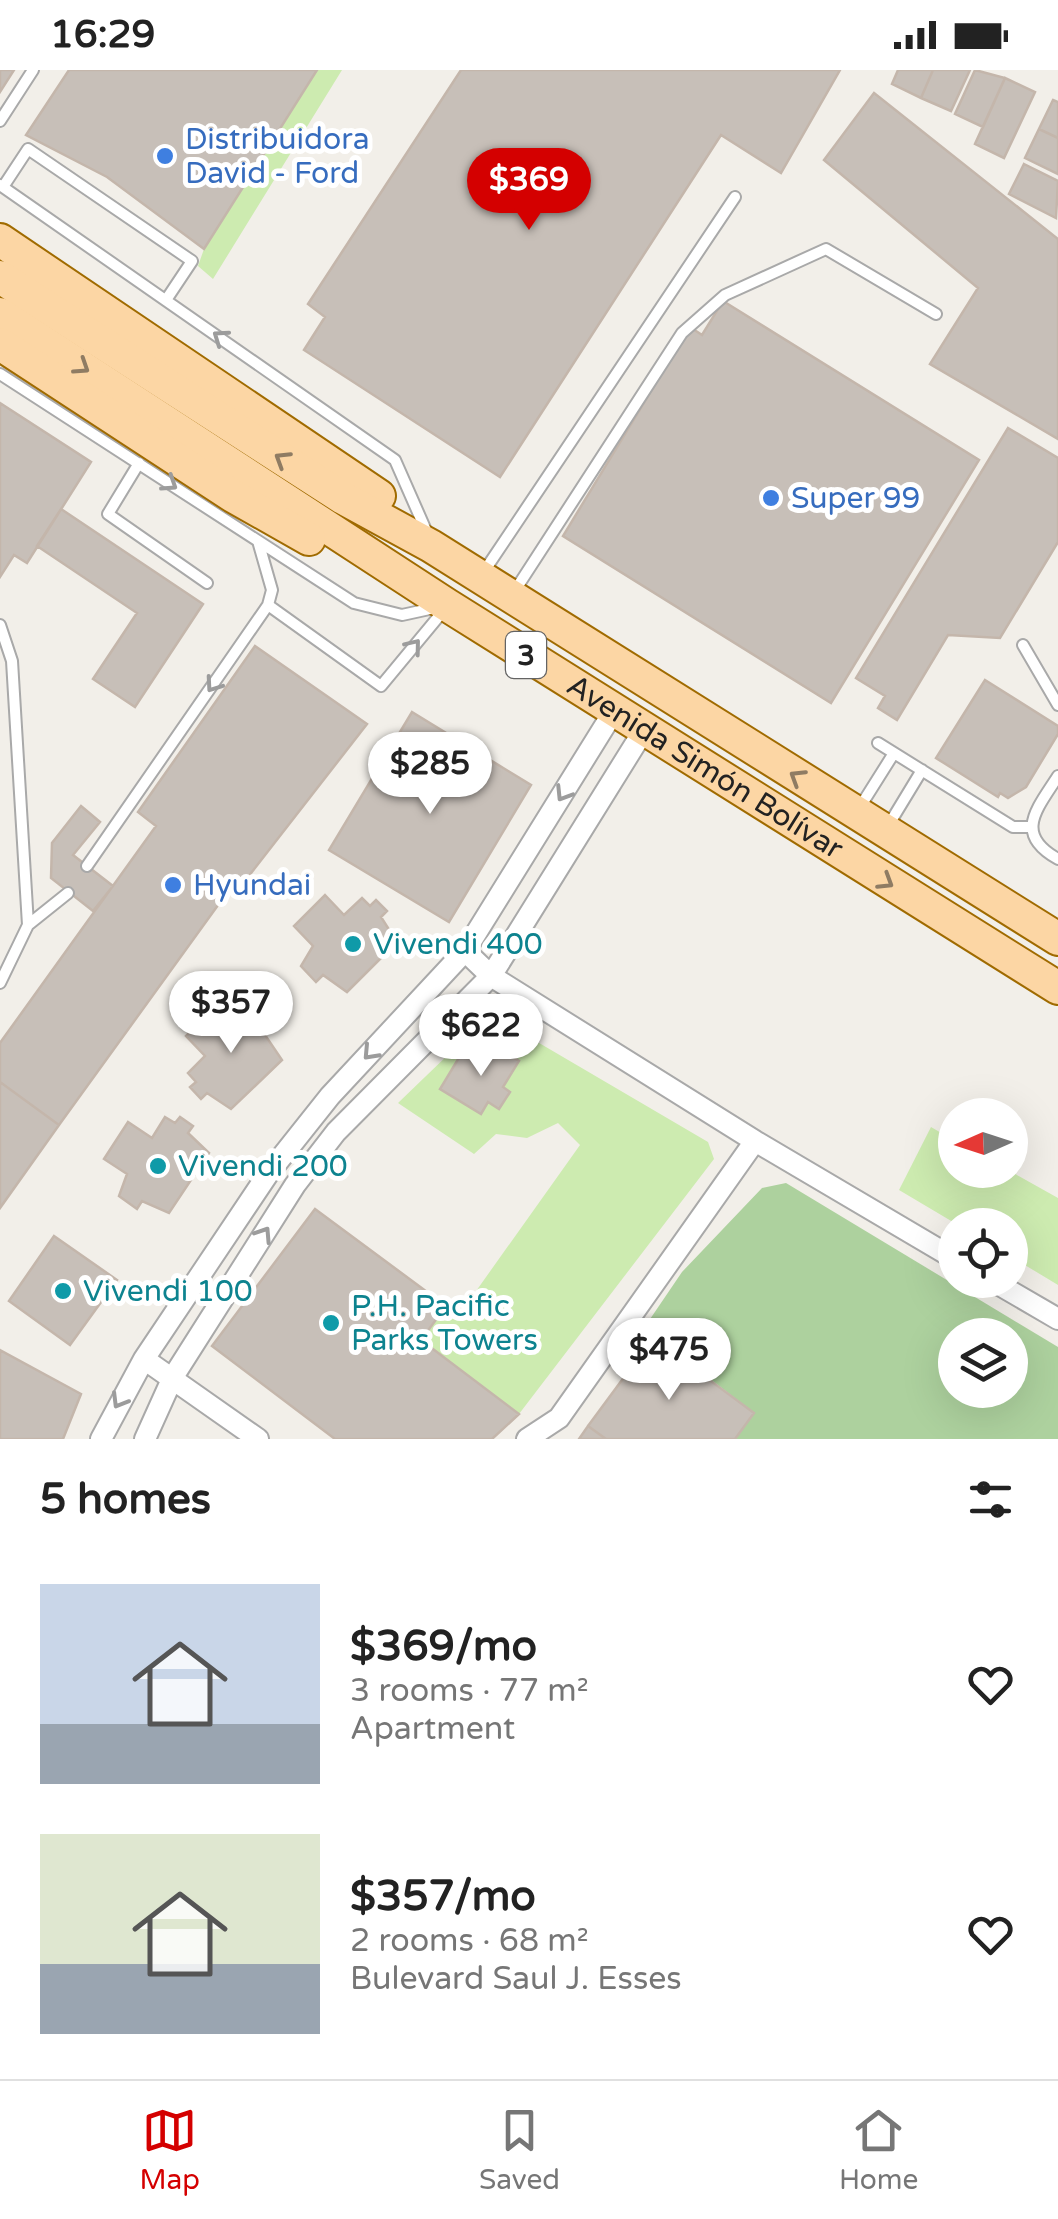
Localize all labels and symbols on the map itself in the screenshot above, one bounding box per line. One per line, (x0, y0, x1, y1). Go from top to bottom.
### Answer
place label: Distribuidora David - Ford (185, 121, 370, 192)
marker: Distribuidora David - Ford (154, 145, 176, 167)
pin: $369 (470, 148, 588, 233)
one-way arrow (212, 331, 231, 349)
one-way arrow (70, 355, 89, 373)
one-way arrow (275, 453, 293, 472)
one-way arrow (160, 471, 178, 490)
place label: Super 99 (791, 480, 920, 517)
marker: Super 99 (760, 487, 782, 509)
road number: 3 (506, 632, 546, 678)
one-way arrow (402, 639, 420, 657)
street label: Avenida Simón Bolívar (560, 667, 850, 868)
one-way arrow (207, 674, 225, 692)
pin: $285 (371, 732, 489, 817)
one-way arrow (790, 770, 808, 789)
one-way arrow (556, 783, 575, 801)
place label: Hyundai (193, 867, 311, 904)
one-way arrow (875, 869, 893, 888)
marker: Hyundai (162, 874, 184, 896)
place label: Vivendi 400 (373, 926, 543, 963)
marker: Vivendi 400 (342, 933, 364, 955)
pin: $357 (172, 971, 290, 1056)
pin: $622 (422, 994, 540, 1079)
one-way arrow (364, 1041, 382, 1060)
north arrow (938, 1098, 1028, 1188)
place label: Vivendi 200 (178, 1148, 348, 1185)
marker: Vivendi 200 (147, 1155, 169, 1177)
one-way arrow (251, 1226, 270, 1244)
place label: Vivendi 100 (83, 1273, 253, 1310)
marker: Vivendi 100 (52, 1280, 74, 1302)
place label: P.H. Pacific Parks Towers (351, 1288, 538, 1359)
marker: P.H. Pacific Parks Towers (320, 1312, 342, 1334)
pin: $475 (610, 1318, 728, 1403)
one-way arrow (112, 1390, 131, 1408)

